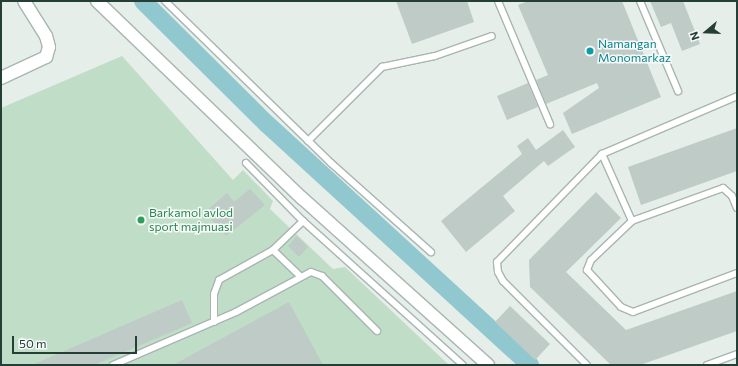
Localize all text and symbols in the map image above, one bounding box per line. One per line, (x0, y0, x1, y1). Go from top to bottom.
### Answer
north arrow (686, 12, 726, 52)
text: N (687, 30, 702, 42)
place label: Namangan Monomarkaz (598, 37, 671, 65)
marker: Namangan Monomarkaz (585, 46, 595, 56)
place label: Barkamol avlod sport majmuasi (149, 206, 233, 234)
marker: Barkamol avlod sport majmuasi (136, 215, 146, 225)
scale bar (14, 328, 139, 354)
text: 50 m (19, 336, 47, 350)

